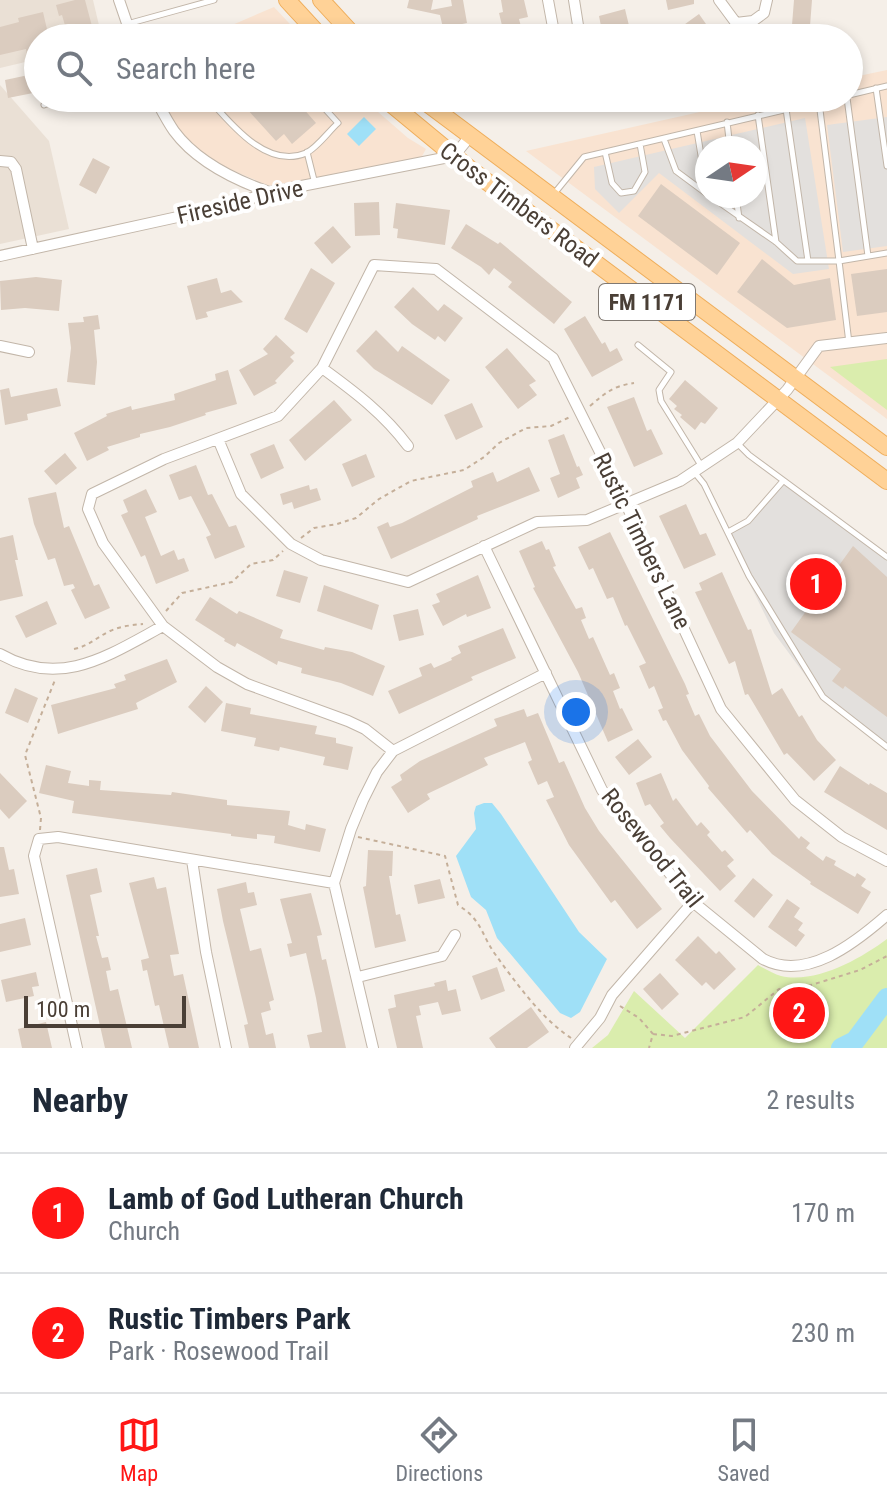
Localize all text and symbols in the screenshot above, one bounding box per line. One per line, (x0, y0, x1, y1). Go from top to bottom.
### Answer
search box (24, 24, 863, 112)
icon: search (52, 46, 96, 90)
text: Search here (116, 51, 256, 86)
street label: Cross Timbers Road (434, 136, 604, 274)
north arrow (695, 136, 767, 208)
street label: Fireside Drive (174, 174, 306, 230)
road number: FM 1171 (599, 284, 695, 320)
street label: Rustic Timbers Lane (587, 448, 697, 634)
pin: 1 (790, 554, 842, 614)
your location (556, 692, 596, 732)
street label: Rosewood Trail (596, 783, 708, 913)
pin: 2 (773, 983, 825, 1043)
scale bar (24, 992, 186, 1028)
text: 100 m (36, 997, 90, 1022)
text: Nearby (32, 1080, 128, 1120)
text: 2 results (766, 1085, 855, 1115)
text: Lamb of God Lutheran Church (108, 1181, 464, 1216)
text: 1 (51, 1198, 65, 1228)
text: 170 m (791, 1198, 855, 1228)
text: Church (108, 1216, 180, 1246)
text: Rustic Timbers Park (108, 1301, 351, 1336)
text: 2 (51, 1318, 65, 1348)
text: 230 m (791, 1318, 855, 1348)
text: Park · Rosewood Trail (108, 1336, 329, 1366)
tab: Map (117, 1413, 161, 1486)
tab: Directions (395, 1413, 483, 1486)
tab: Saved (718, 1413, 770, 1486)

